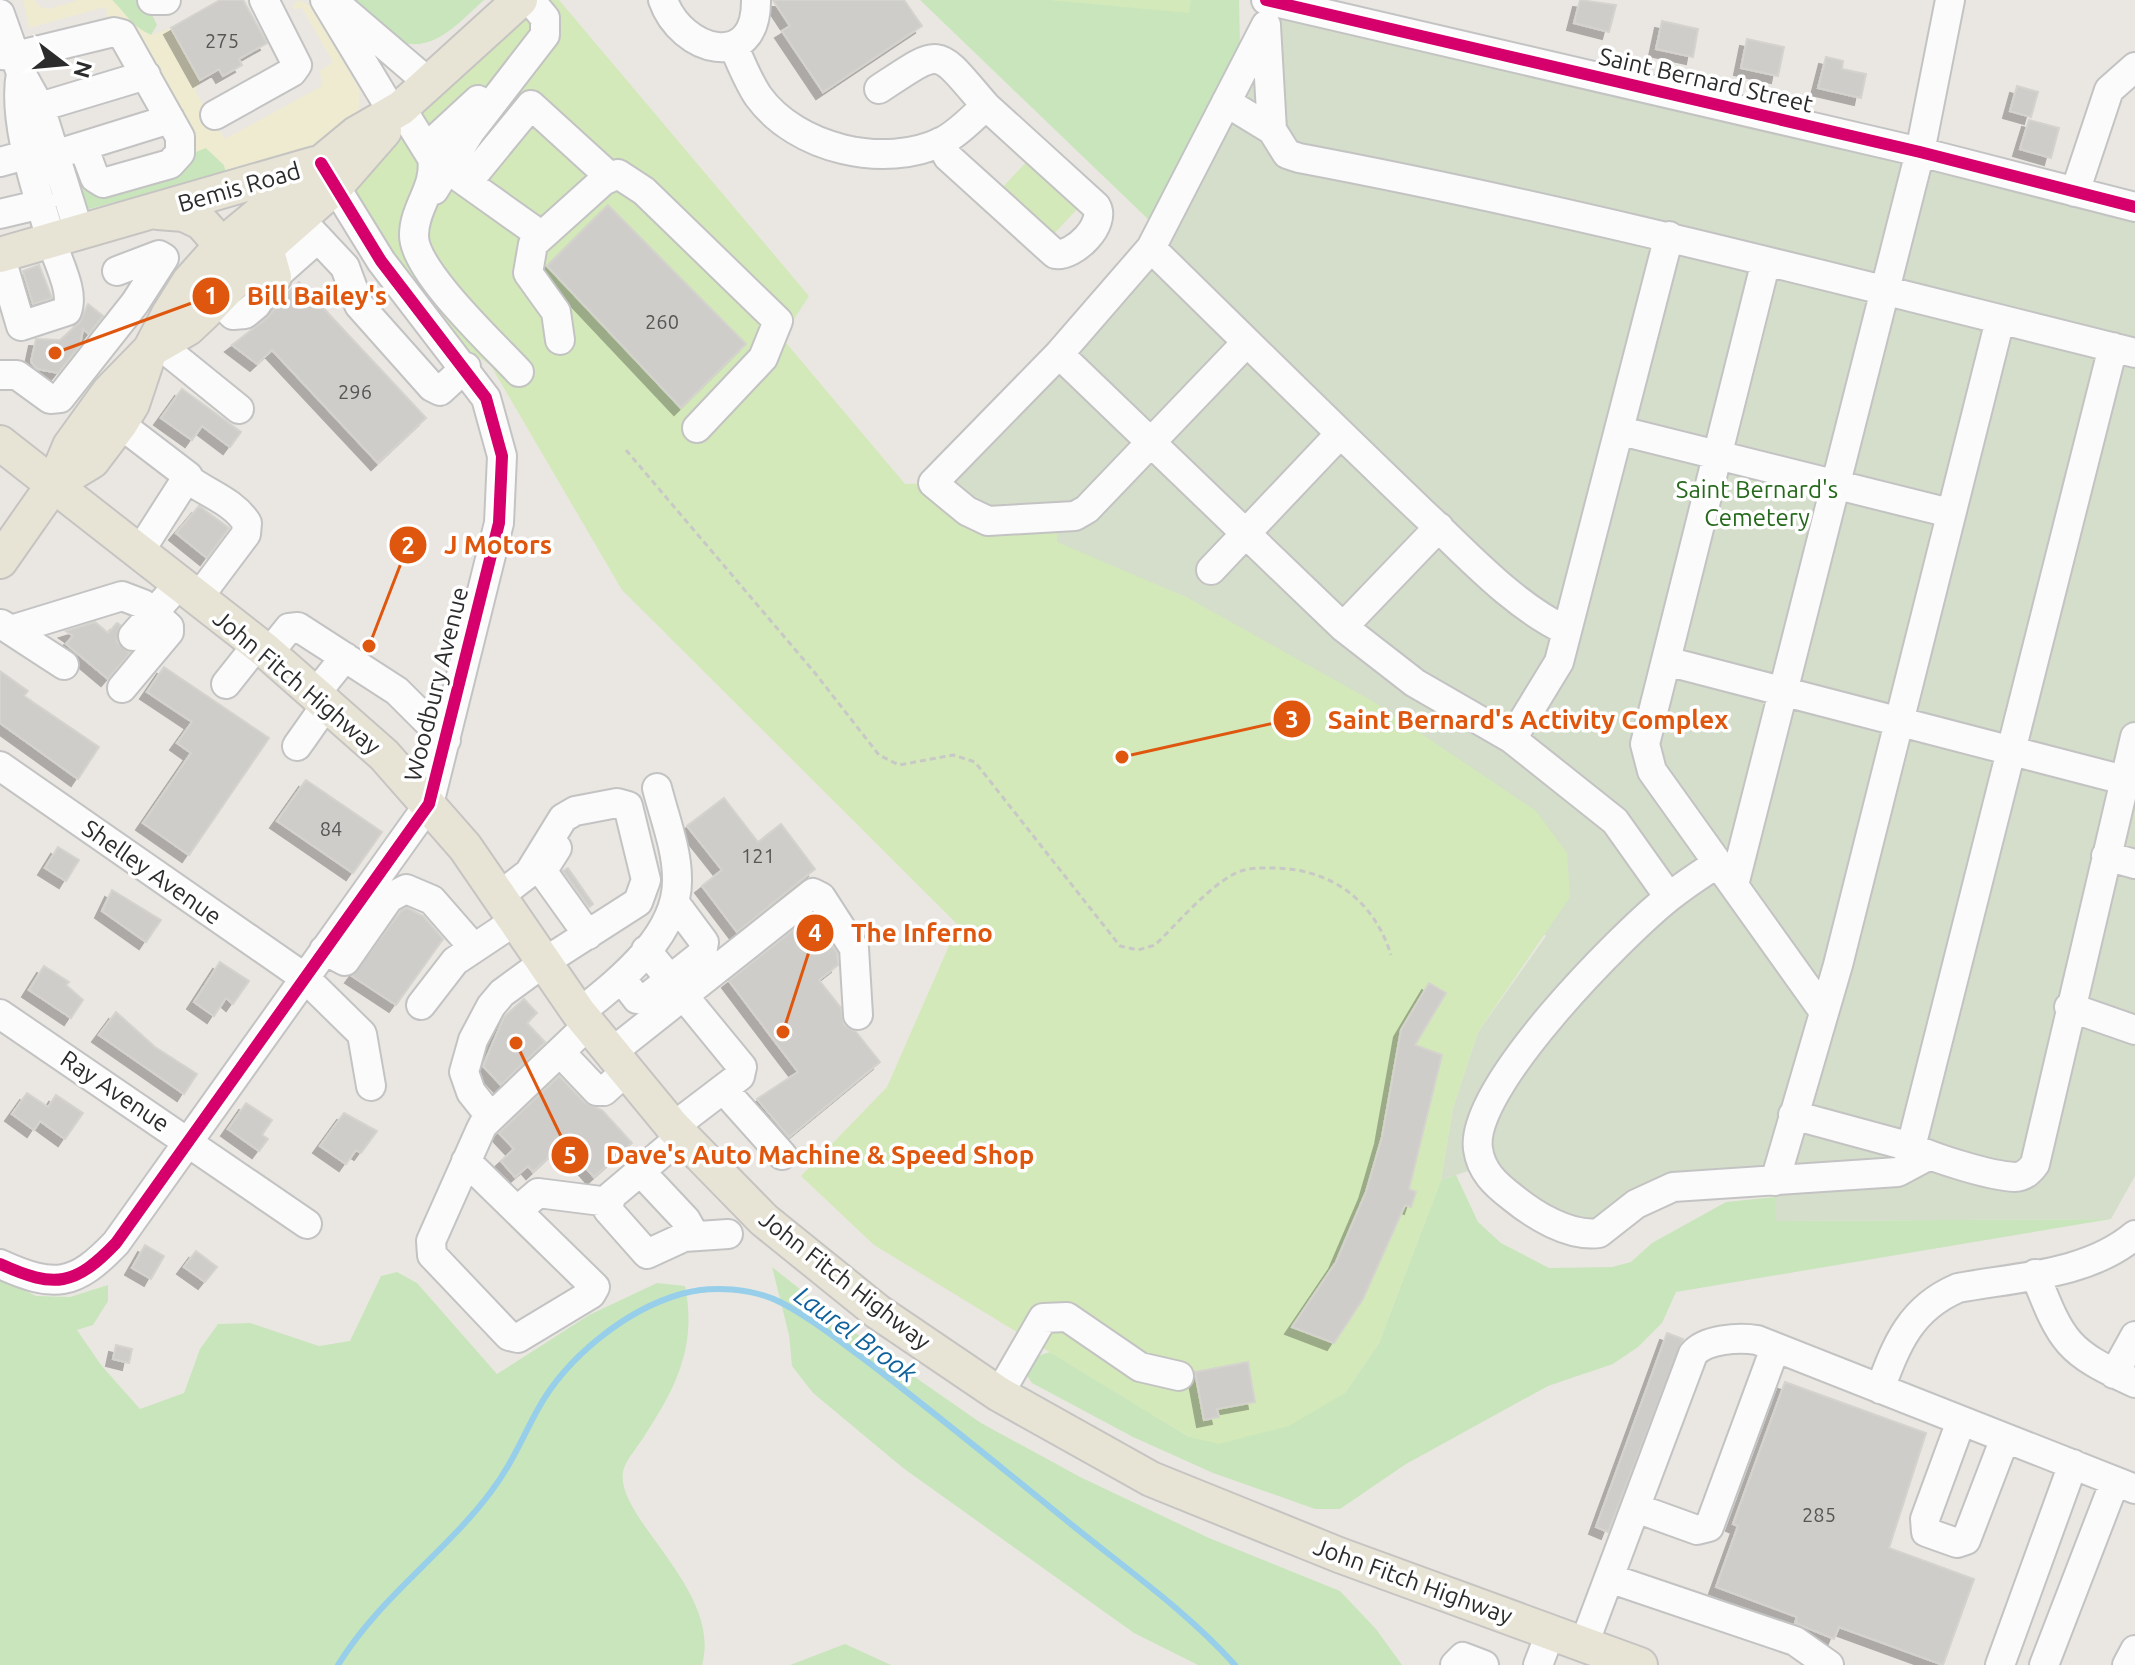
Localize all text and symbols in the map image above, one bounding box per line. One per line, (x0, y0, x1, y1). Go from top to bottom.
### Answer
north arrow (24, 24, 104, 104)
house number: 275 (205, 29, 239, 52)
street label: Saint Bernard Street (1596, 42, 1816, 118)
text: N (69, 58, 98, 81)
street label: Bemis Road (175, 157, 303, 217)
callout: Bill Bailey's (191, 271, 403, 321)
text: Bill Bailey's (247, 281, 387, 310)
text: 1 (204, 282, 218, 309)
house number: 260 (645, 310, 679, 333)
house number: 296 (338, 380, 372, 403)
park label: Saint Bernard's Cemetery (1676, 476, 1838, 531)
callout: J Motors (388, 520, 568, 570)
text: J Motors (444, 530, 552, 559)
text: 2 (401, 532, 415, 559)
street label: Woodbury Avenue (399, 584, 473, 784)
street label: John Fitch Highway (208, 604, 386, 760)
callout: Saint Bernard's Activity Complex (1272, 694, 1744, 744)
text: Saint Bernard's Activity Complex (1328, 705, 1728, 734)
text: 3 (1285, 706, 1299, 733)
street label: Shelley Avenue (77, 814, 227, 930)
house number: 84 (320, 817, 342, 840)
house number: 121 (741, 844, 775, 867)
callout: The Inferno (795, 908, 1009, 958)
text: The Inferno (851, 918, 993, 947)
text: 4 (808, 919, 822, 946)
street label: Ray Avenue (56, 1045, 174, 1137)
callout: Dave's Auto Machine & Speed Shop (550, 1130, 1050, 1180)
text: Dave's Auto Machine & Speed Shop (606, 1140, 1034, 1169)
text: 5 (563, 1142, 577, 1169)
street label: John Fitch Highway (754, 1205, 936, 1355)
water label: Laurel Brook (789, 1280, 923, 1388)
house number: 285 (1802, 1503, 1836, 1526)
street label: John Fitch Highway (1310, 1532, 1516, 1630)

